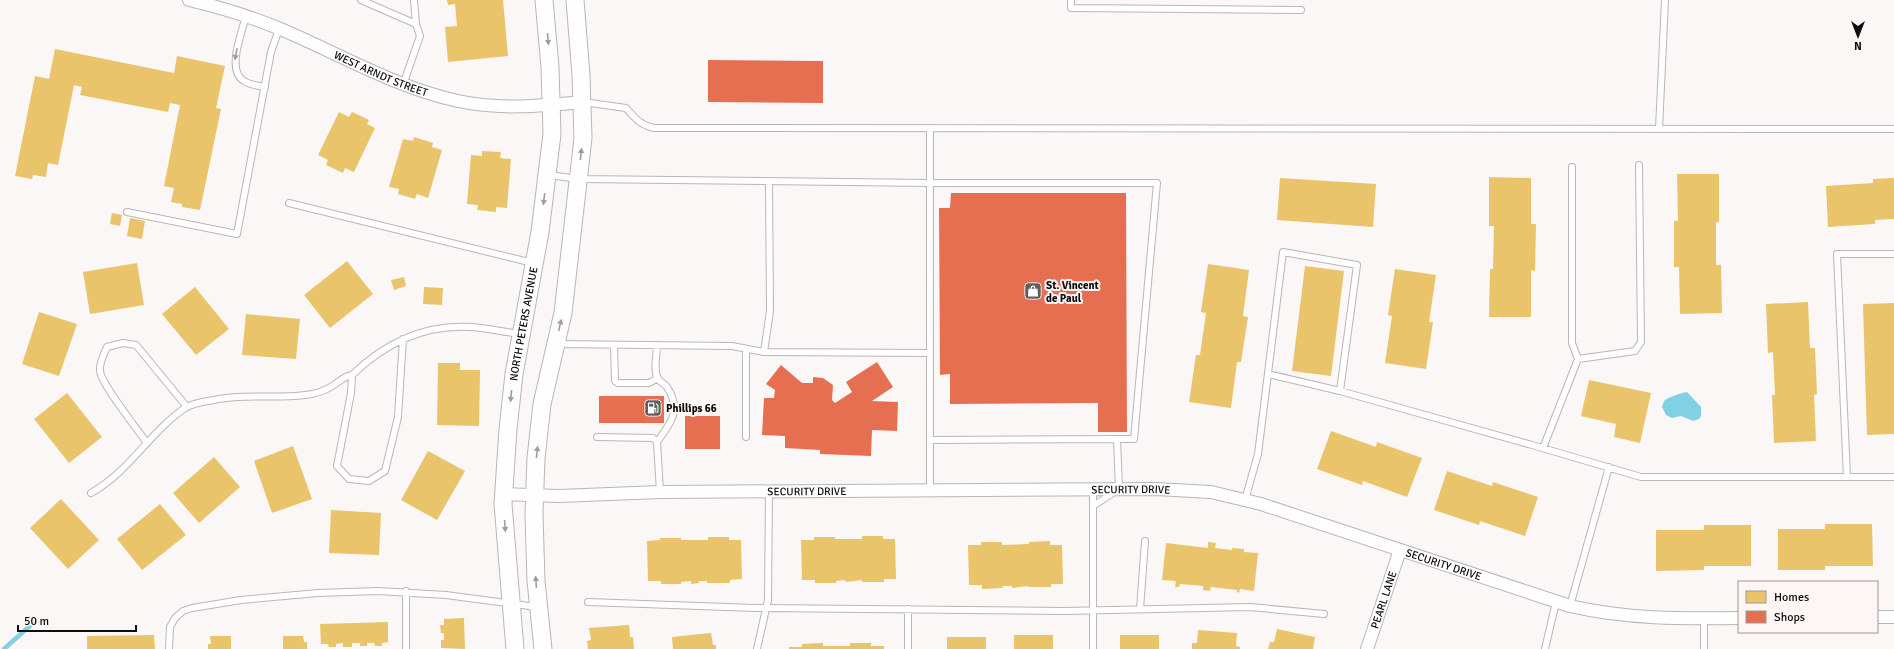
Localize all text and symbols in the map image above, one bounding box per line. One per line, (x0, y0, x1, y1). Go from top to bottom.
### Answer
north arrow (1838, 16, 1878, 56)
one-way arrow (544, 33, 551, 45)
text: N (1854, 39, 1862, 52)
one-way arrow (233, 48, 239, 60)
street label: WEST ARNDT STREET (332, 48, 430, 99)
one-way arrow (578, 148, 585, 160)
one-way arrow (541, 193, 547, 205)
street label: NORTH PETERS AVENUE (507, 266, 540, 381)
place label: St. Vincent de Paul (1046, 279, 1099, 305)
shop icon: St. Vincent de Paul (1023, 281, 1043, 301)
one-way arrow (558, 319, 564, 331)
one-way arrow (508, 390, 514, 402)
fuel station icon: Phillips 66 (643, 398, 663, 418)
place label: Phillips 66 (666, 402, 717, 415)
one-way arrow (534, 446, 540, 458)
street label: SECURITY DRIVE (1091, 482, 1171, 496)
street label: SECURITY DRIVE (767, 484, 846, 498)
one-way arrow (501, 520, 508, 532)
street label: SECURITY DRIVE (1404, 546, 1483, 583)
street label: PEARL LANE (1368, 569, 1399, 630)
one-way arrow (533, 576, 540, 588)
legend (1738, 581, 1878, 633)
text: Homes (1774, 590, 1809, 605)
scale bar (18, 607, 136, 633)
text: Shops (1774, 610, 1805, 625)
text: 50 m (24, 614, 49, 629)

